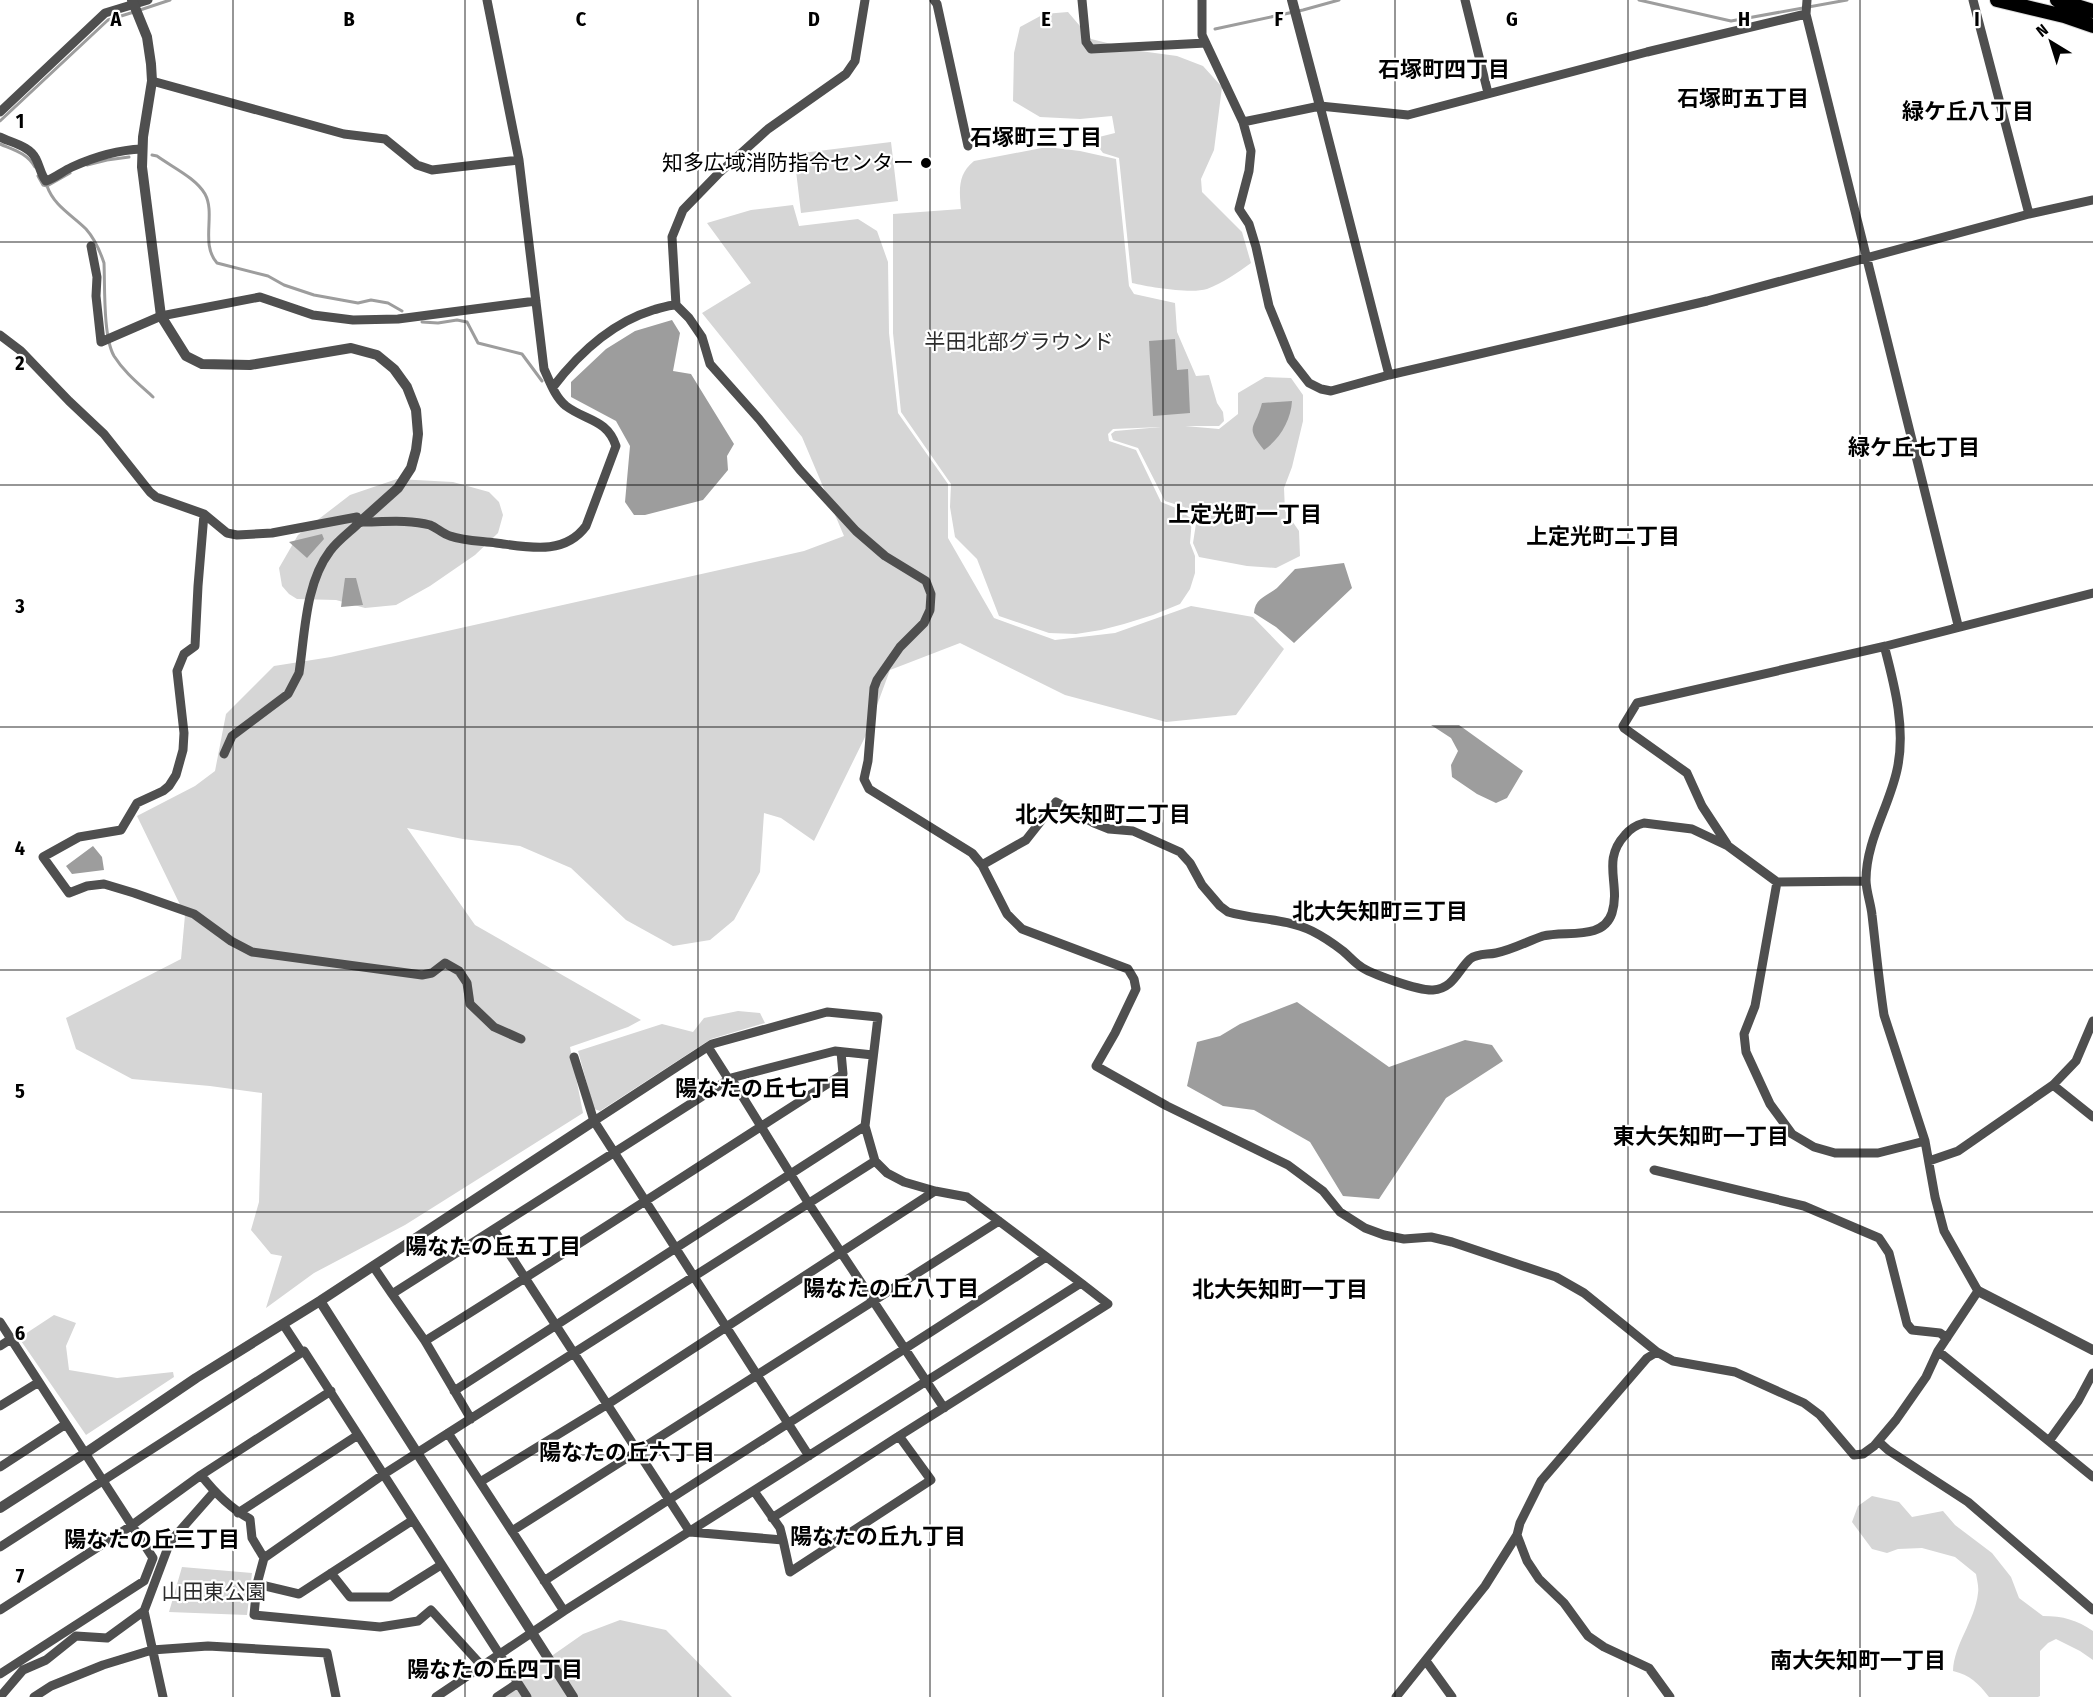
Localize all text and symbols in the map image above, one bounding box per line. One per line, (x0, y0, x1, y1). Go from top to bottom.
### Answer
text: A (110, 7, 123, 31)
text: B (343, 7, 355, 31)
text: C (576, 7, 587, 31)
text: D (808, 7, 820, 31)
text: E (1041, 7, 1051, 31)
text: F (1275, 7, 1284, 31)
text: G (1506, 7, 1518, 31)
text: H (1738, 7, 1750, 31)
text: I (1974, 7, 1980, 31)
north arrow (2021, 12, 2081, 72)
text: N (2032, 20, 2052, 41)
district label: 石塚町四丁目 (1378, 56, 1510, 83)
district label: 石塚町五丁目 (1677, 85, 1809, 112)
district label: 緑ケ丘八丁目 (1902, 98, 2034, 125)
text: 1 (16, 109, 24, 133)
district label: 石塚町三丁目 (970, 124, 1102, 151)
place label: 知多広域消防指令センター (662, 150, 914, 176)
marker: 知多広域消防指令センター (919, 156, 933, 170)
park label: 半田北部グラウンド (925, 329, 1114, 355)
text: 2 (14, 351, 25, 375)
district label: 緑ケ丘七丁目 (1848, 434, 1980, 461)
district label: 上定光町一丁目 (1168, 501, 1322, 528)
district label: 上定光町二丁目 (1526, 523, 1680, 550)
text: 3 (14, 594, 25, 618)
district label: 北大矢知町二丁目 (1015, 801, 1191, 828)
text: 4 (15, 836, 25, 860)
district label: 北大矢知町三丁目 (1292, 898, 1468, 925)
district label: 陽なたの丘七丁目 (675, 1075, 851, 1102)
text: 5 (15, 1079, 25, 1103)
district label: 東大矢知町一丁目 (1613, 1123, 1789, 1150)
district label: 陽なたの丘五丁目 (405, 1233, 581, 1260)
district label: 陽なたの丘八丁目 (803, 1275, 979, 1302)
district label: 北大矢知町一丁目 (1192, 1276, 1368, 1303)
text: 6 (15, 1321, 25, 1345)
district label: 陽なたの丘六丁目 (539, 1439, 715, 1466)
district label: 陽なたの丘九丁目 (790, 1523, 966, 1550)
district label: 陽なたの丘三丁目 (64, 1526, 240, 1553)
text: 7 (16, 1564, 25, 1588)
park label: 山田東公園 (162, 1579, 267, 1605)
district label: 南大矢知町一丁目 (1770, 1647, 1946, 1674)
district label: 陽なたの丘四丁目 (407, 1656, 583, 1683)

